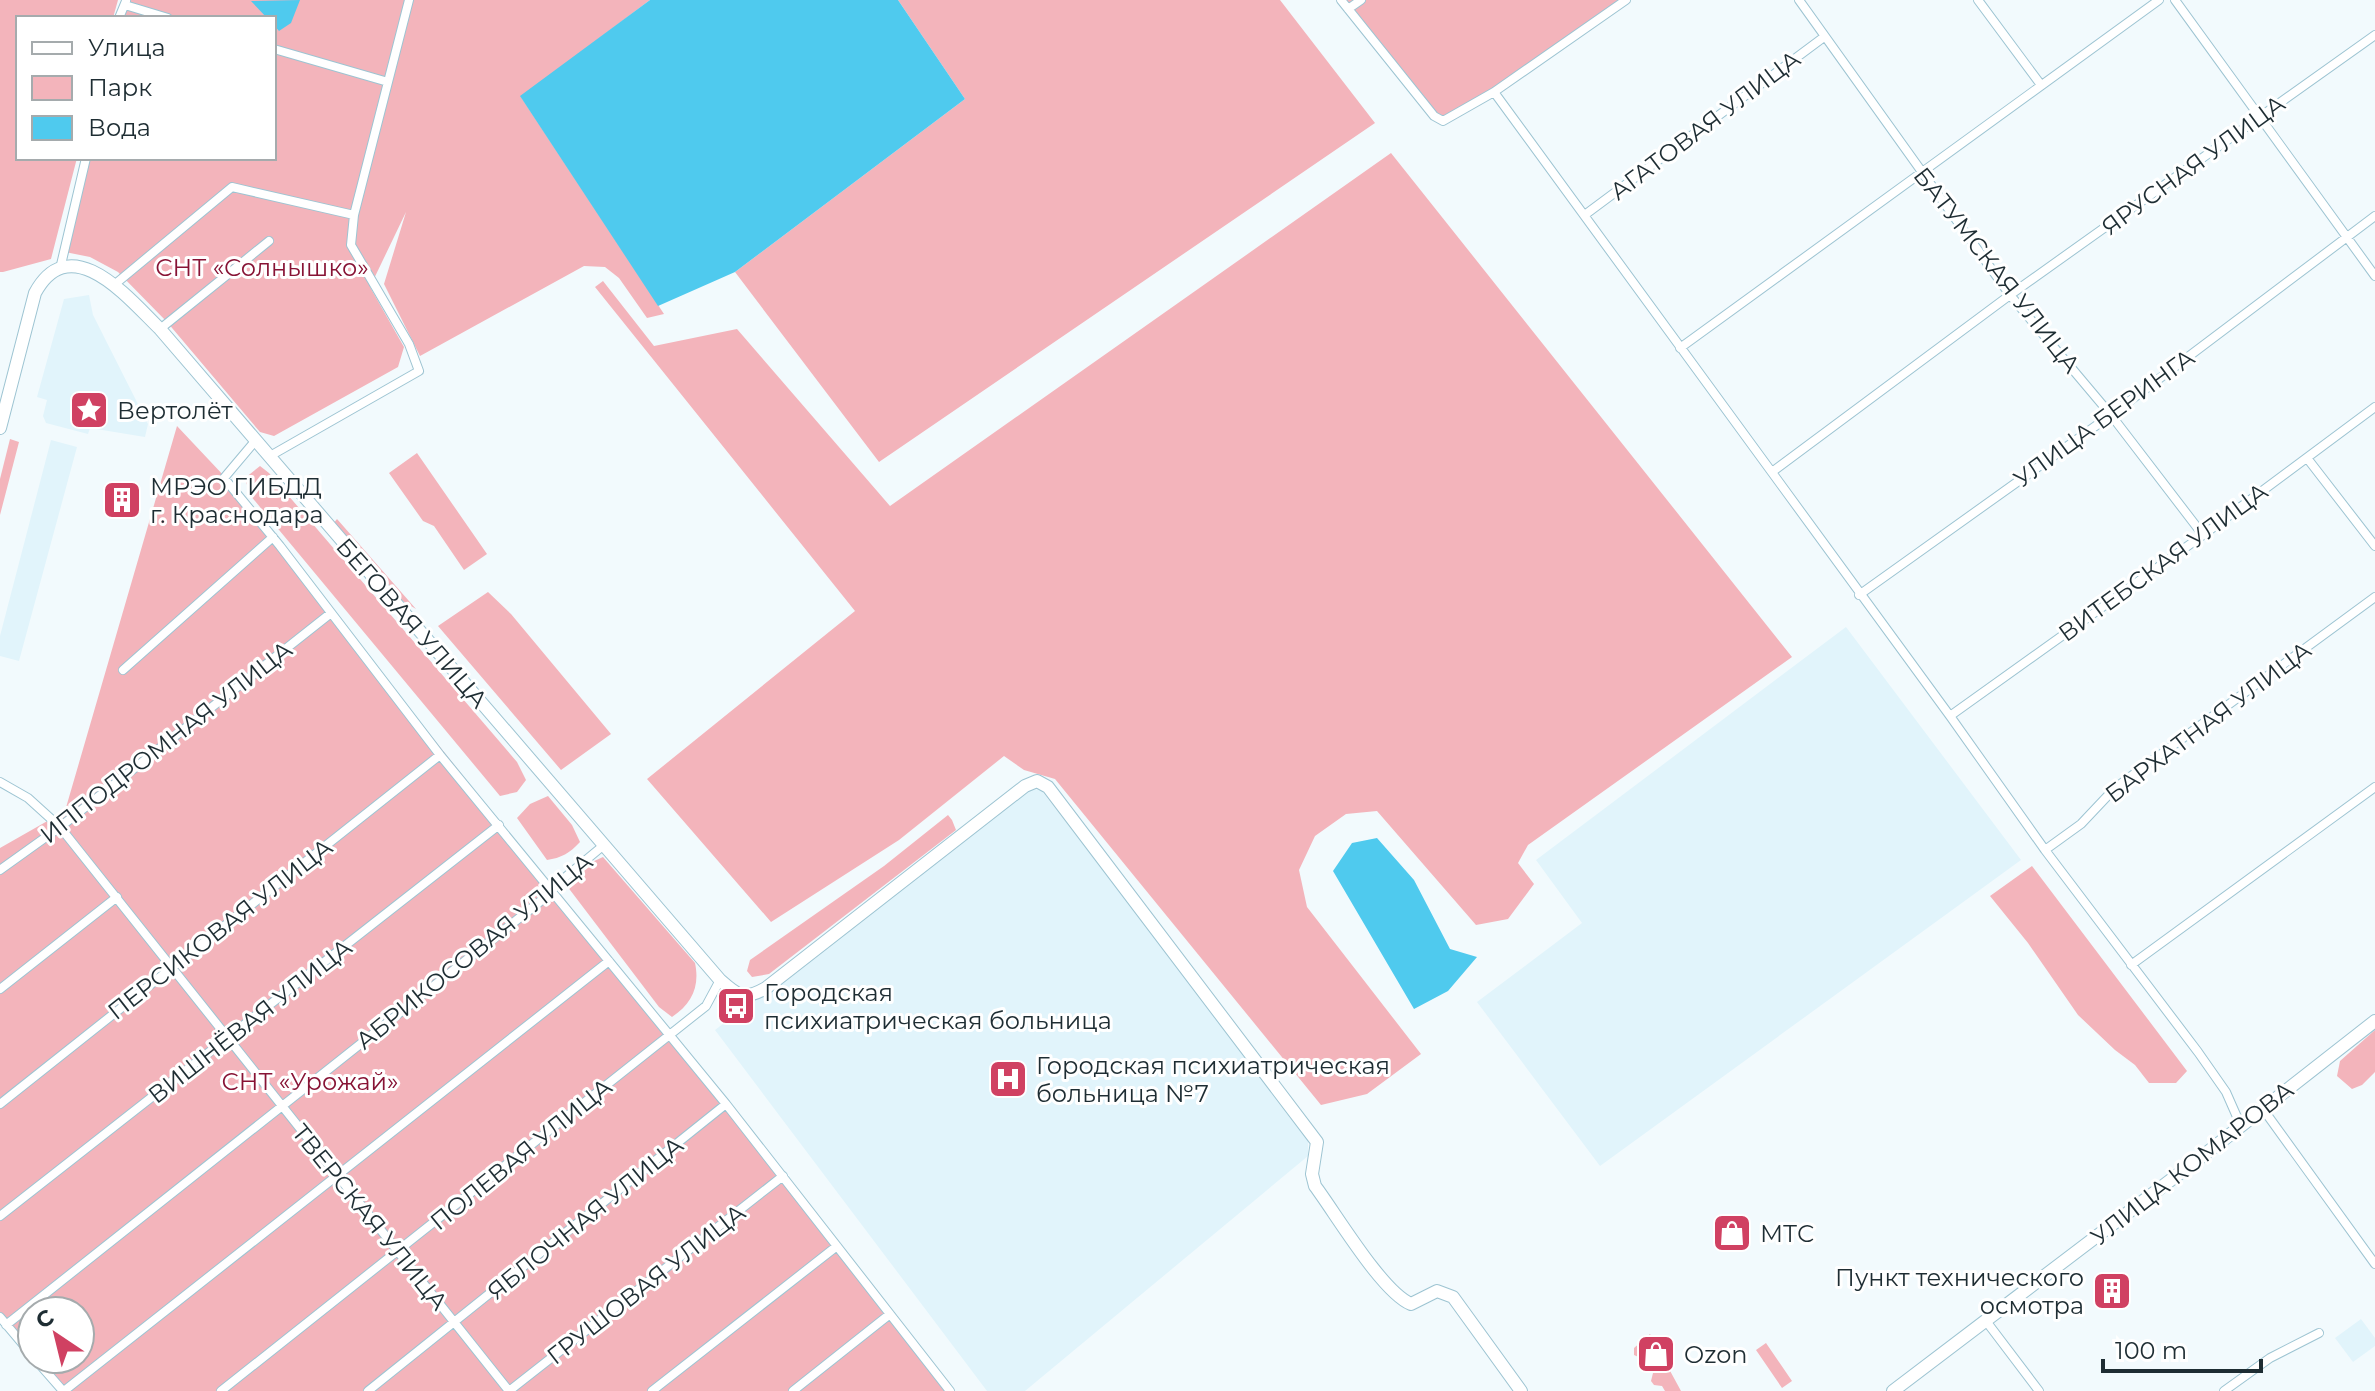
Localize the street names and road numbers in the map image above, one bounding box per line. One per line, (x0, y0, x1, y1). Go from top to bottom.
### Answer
street label: АГАТОВАЯ УЛИЦА (1604, 44, 1806, 206)
street label: ЯРУСНАЯ УЛИЦА (2096, 89, 2290, 241)
street label: БАТУМСКАЯ УЛИЦА (1908, 161, 2086, 379)
street label: УЛИЦА БЕРИНГА (2008, 343, 2200, 493)
street label: ВИТЕБСКАЯ УЛИЦА (2053, 476, 2273, 648)
street label: БЕГОВАЯ УЛИЦА (330, 532, 494, 714)
street label: ИППОДРОМНАЯ УЛИЦА (34, 635, 298, 849)
street label: БАРХАТНАЯ УЛИЦА (2099, 635, 2317, 809)
street label: ПЕРСИКОВАЯ УЛИЦА (102, 832, 338, 1026)
street label: АБРИКОСОВАЯ УЛИЦА (350, 846, 598, 1055)
street label: ВИШНЁВАЯ УЛИЦА (142, 932, 358, 1110)
street label: ПОЛЕВАЯ УЛИЦА (424, 1072, 618, 1236)
street label: УЛИЦА КОМАРОВА (2085, 1075, 2299, 1251)
street label: ТВЕРСКАЯ УЛИЦА (286, 1118, 454, 1316)
street label: ЯБЛОЧНАЯ УЛИЦА (481, 1130, 689, 1306)
street label: ГРУШОВАЯ УЛИЦА (541, 1198, 751, 1370)

